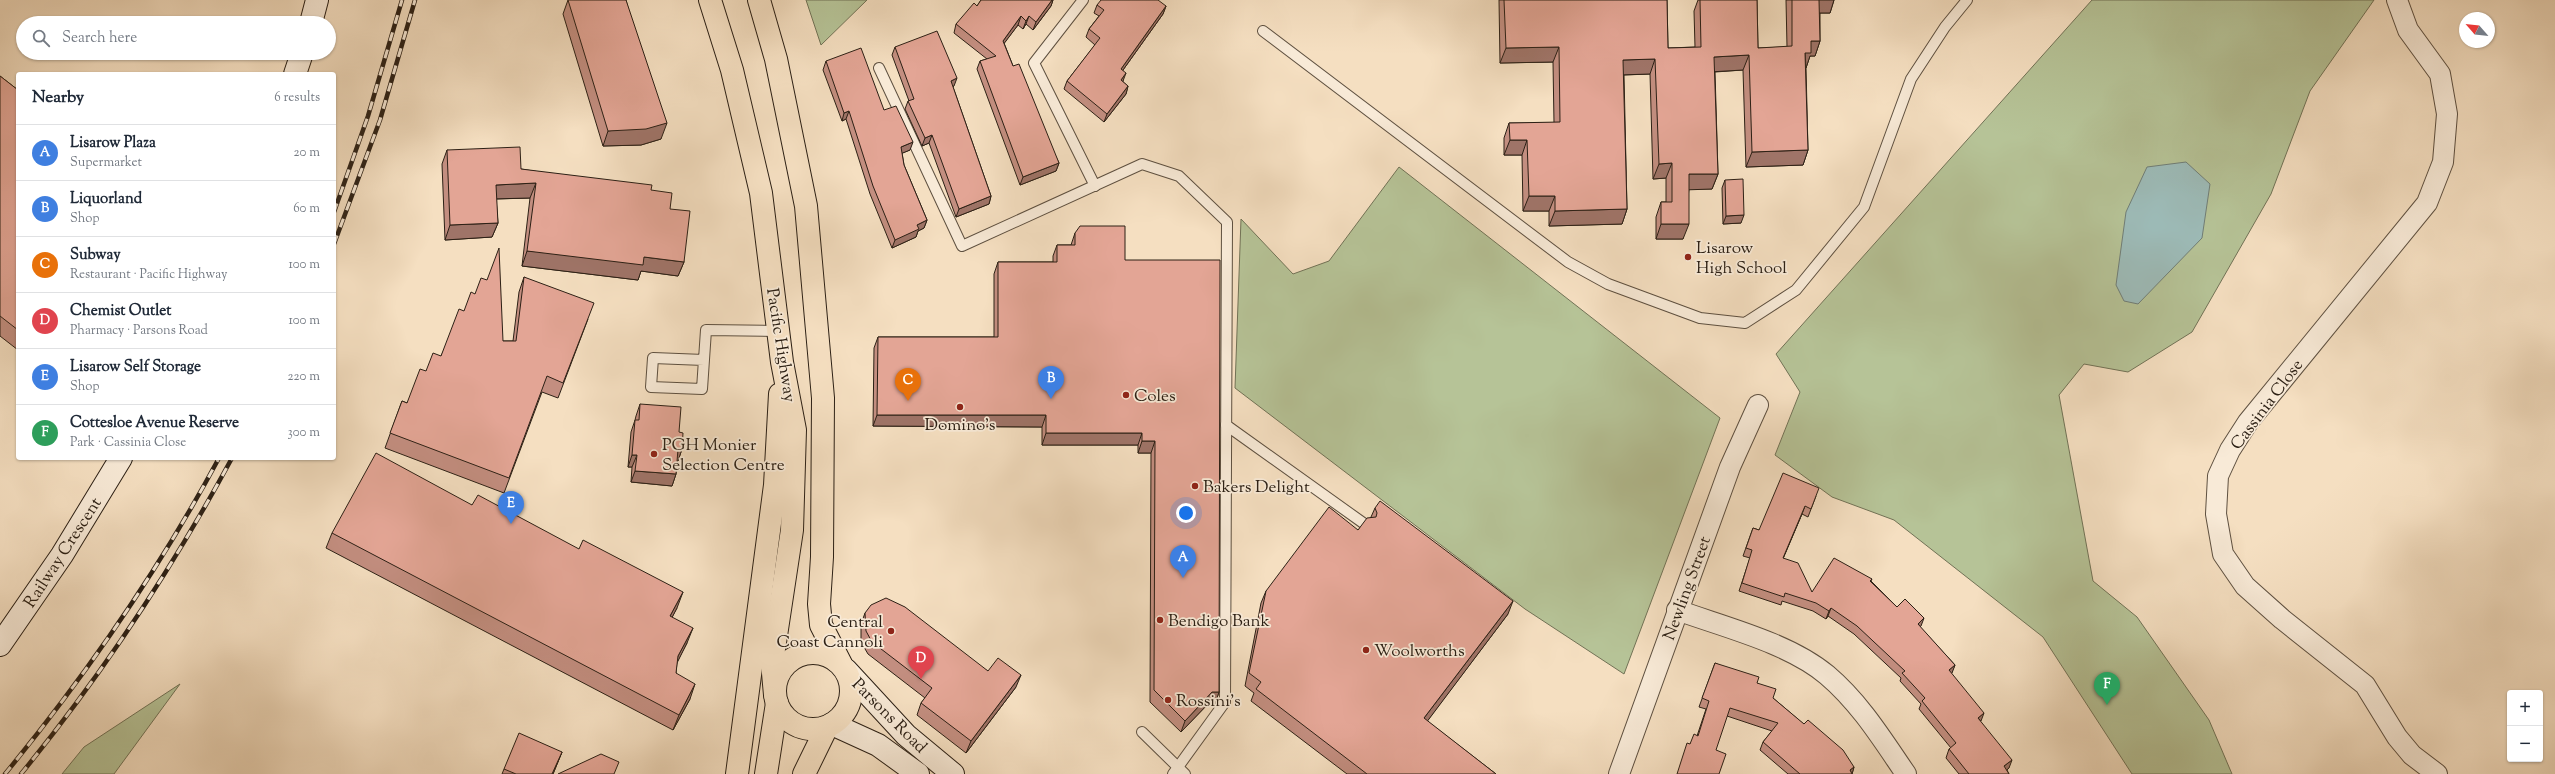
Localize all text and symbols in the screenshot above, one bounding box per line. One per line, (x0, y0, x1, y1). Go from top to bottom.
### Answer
north arrow (2459, 12, 2495, 48)
search box (16, 16, 336, 60)
icon: search (30, 27, 52, 49)
text: Search here (62, 28, 137, 49)
text: Nearby (32, 86, 84, 110)
text: 6 results (274, 89, 320, 107)
text: Lisarow Plaza (70, 133, 156, 154)
text: A (40, 144, 50, 162)
text: 20 m (294, 144, 320, 162)
text: Supermarket (70, 154, 142, 172)
text: Liquorland (70, 189, 142, 210)
text: B (41, 200, 49, 218)
text: 60 m (293, 200, 320, 218)
text: Shop (70, 210, 99, 228)
place label: Lisarow High School (1696, 237, 1787, 281)
text: Subway (70, 245, 121, 266)
marker: Lisarow High School (1683, 252, 1693, 262)
text: C (40, 256, 50, 274)
text: 100 m (288, 256, 320, 274)
text: Restaurant · Pacific Highway (70, 266, 228, 284)
street label: Pacific Highway (759, 287, 801, 405)
text: Chemist Outlet (70, 301, 171, 322)
text: D (40, 312, 50, 330)
text: 100 m (288, 312, 320, 330)
text: Pharmacy · Parsons Road (70, 322, 208, 340)
street label: Cassinia Close (2226, 355, 2310, 456)
text: Lisarow Self Storage (70, 357, 201, 378)
pin: B (1038, 366, 1064, 399)
text: E (41, 368, 49, 386)
text: 220 m (287, 368, 320, 386)
pin: C (895, 368, 921, 401)
text: Shop (70, 378, 99, 396)
place label: Coles (1134, 385, 1176, 409)
marker: Coles (1121, 390, 1131, 400)
marker: Domino's (955, 402, 965, 412)
text: Cottesloe Avenue Reserve (70, 413, 239, 434)
place label: Domino's (925, 414, 996, 438)
text: F (41, 424, 49, 442)
text: 300 m (288, 424, 320, 442)
text: Park · Cassinia Close (70, 434, 186, 452)
place label: PGH Monier Selection Centre (662, 434, 785, 478)
marker: PGH Monier Selection Centre (649, 449, 659, 459)
place label: Bakers Delight (1203, 476, 1310, 500)
marker: Bakers Delight (1190, 481, 1200, 491)
pin: E (498, 491, 524, 524)
street label: Railway Crescent (19, 493, 109, 613)
your location (1176, 503, 1196, 523)
street label: Newling Street (1658, 533, 1718, 644)
pin: A (1170, 545, 1196, 578)
place label: Bendigo Bank (1168, 610, 1270, 634)
place label: Central Coast Cannoli (777, 611, 883, 655)
marker: Bendigo Bank (1155, 615, 1165, 625)
marker: Central Coast Cannoli (886, 626, 896, 636)
place label: Woolworths (1374, 640, 1465, 664)
marker: Woolworths (1361, 645, 1371, 655)
pin: D (908, 646, 934, 679)
pin: F (2094, 672, 2120, 705)
street label: Parsons Road (845, 673, 932, 760)
place label: Rossini's (1176, 690, 1241, 714)
map controls (2507, 690, 2543, 762)
button: + (2507, 690, 2543, 726)
marker: Rossini's (1163, 695, 1173, 705)
button: − (2507, 726, 2543, 762)

